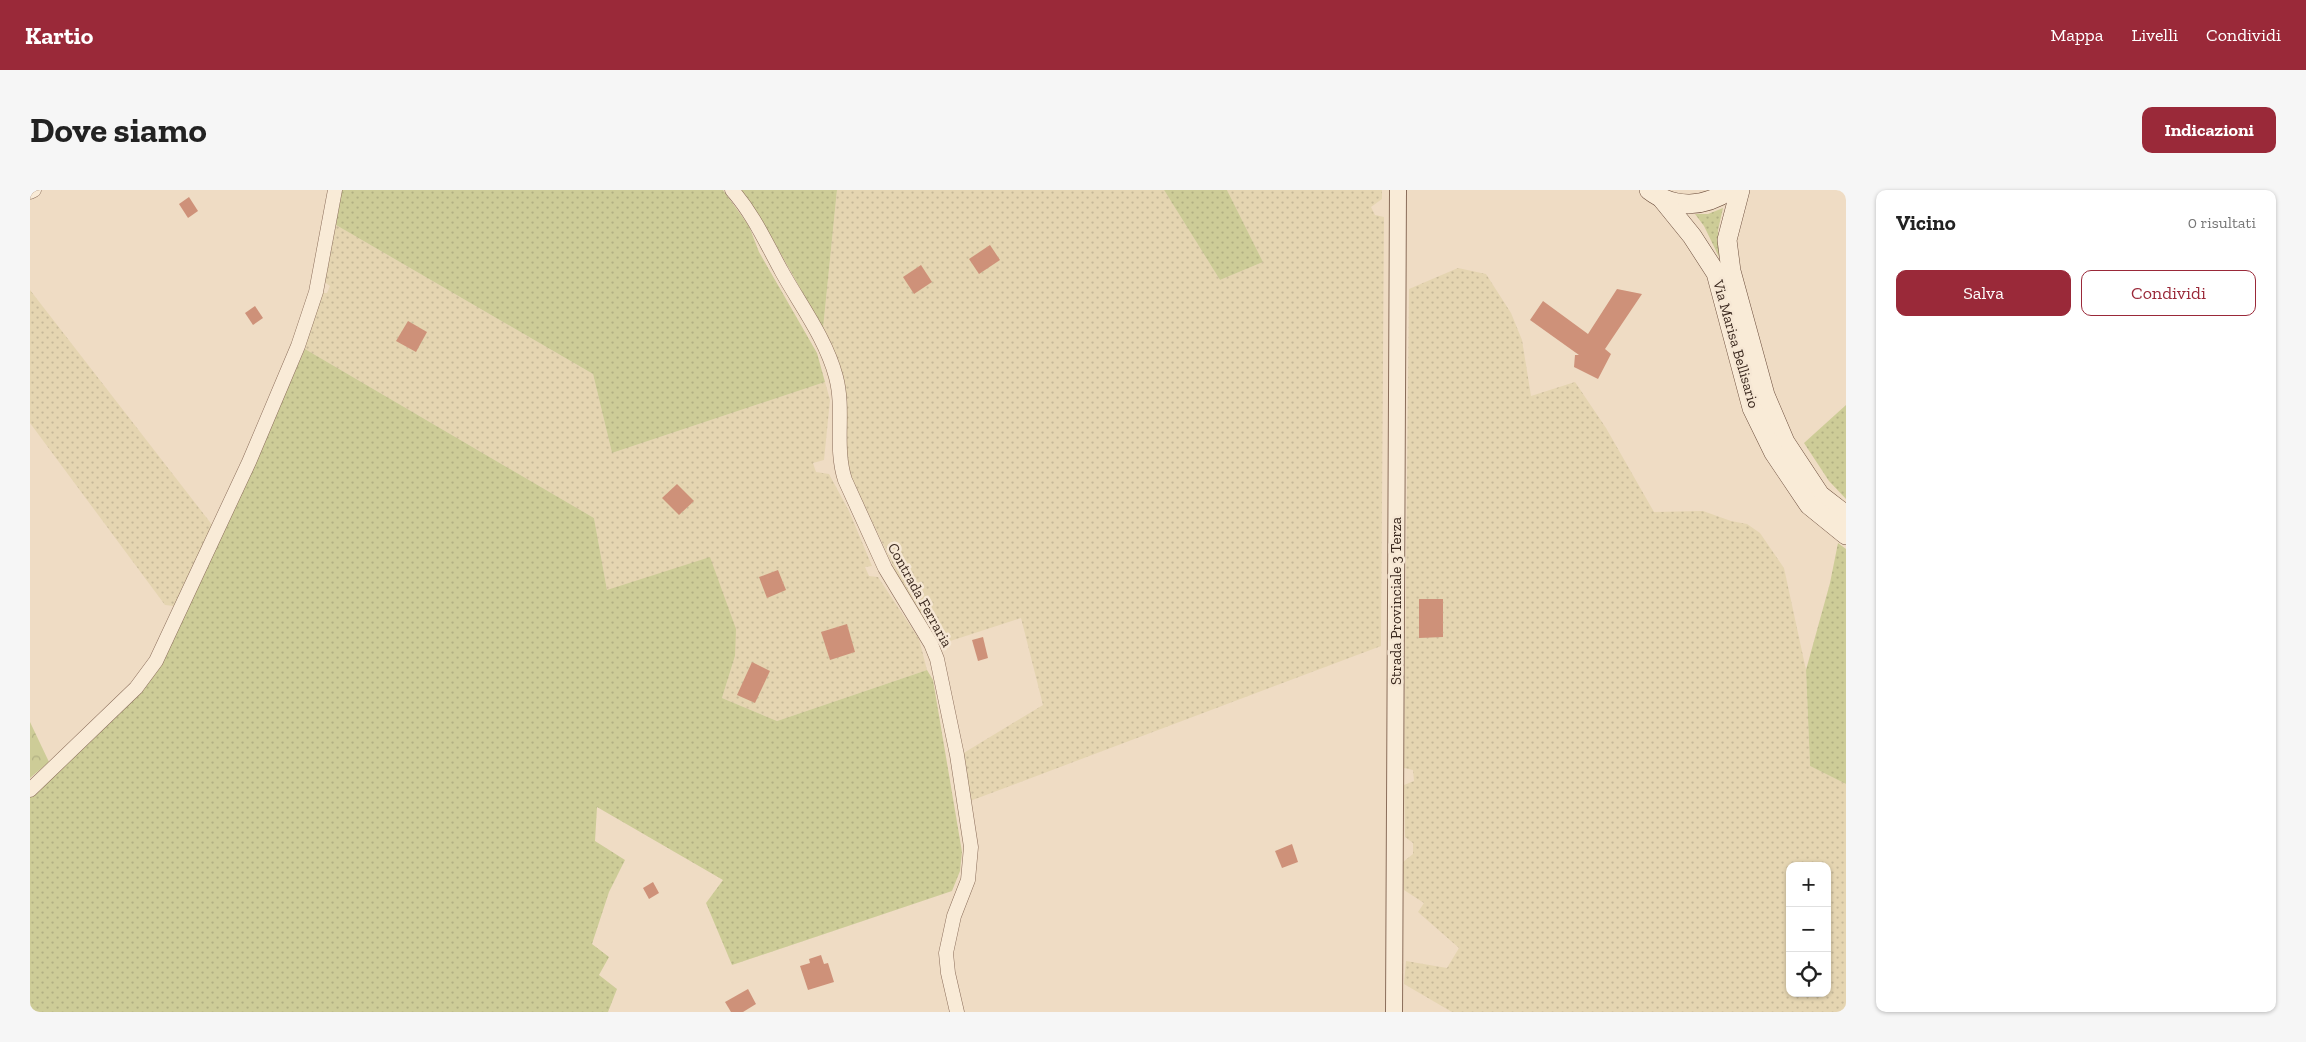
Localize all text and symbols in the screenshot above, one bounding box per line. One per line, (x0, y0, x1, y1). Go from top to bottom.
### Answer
text: Kartio (25, 21, 93, 50)
text: Mappa (2051, 24, 2103, 46)
text: Livelli (2131, 24, 2178, 46)
text: Condividi (2206, 24, 2281, 46)
button: Indicazioni (2142, 107, 2276, 153)
text: Dove siamo (30, 109, 207, 151)
text: Vicino (1896, 210, 1956, 235)
text: 0 risultati (2188, 213, 2256, 232)
button: Salva (1896, 270, 2071, 316)
button: Condividi (2081, 270, 2256, 316)
street label: Via Marisa Bellisario (1709, 277, 1763, 411)
street label: Strada Provinciale 3 Terza (1387, 517, 1405, 685)
street label: Contrada Ferraria (884, 540, 956, 650)
map controls (1786, 862, 1831, 997)
button: + (1786, 862, 1831, 907)
button: − (1786, 907, 1831, 952)
button: locate (1786, 952, 1831, 997)

